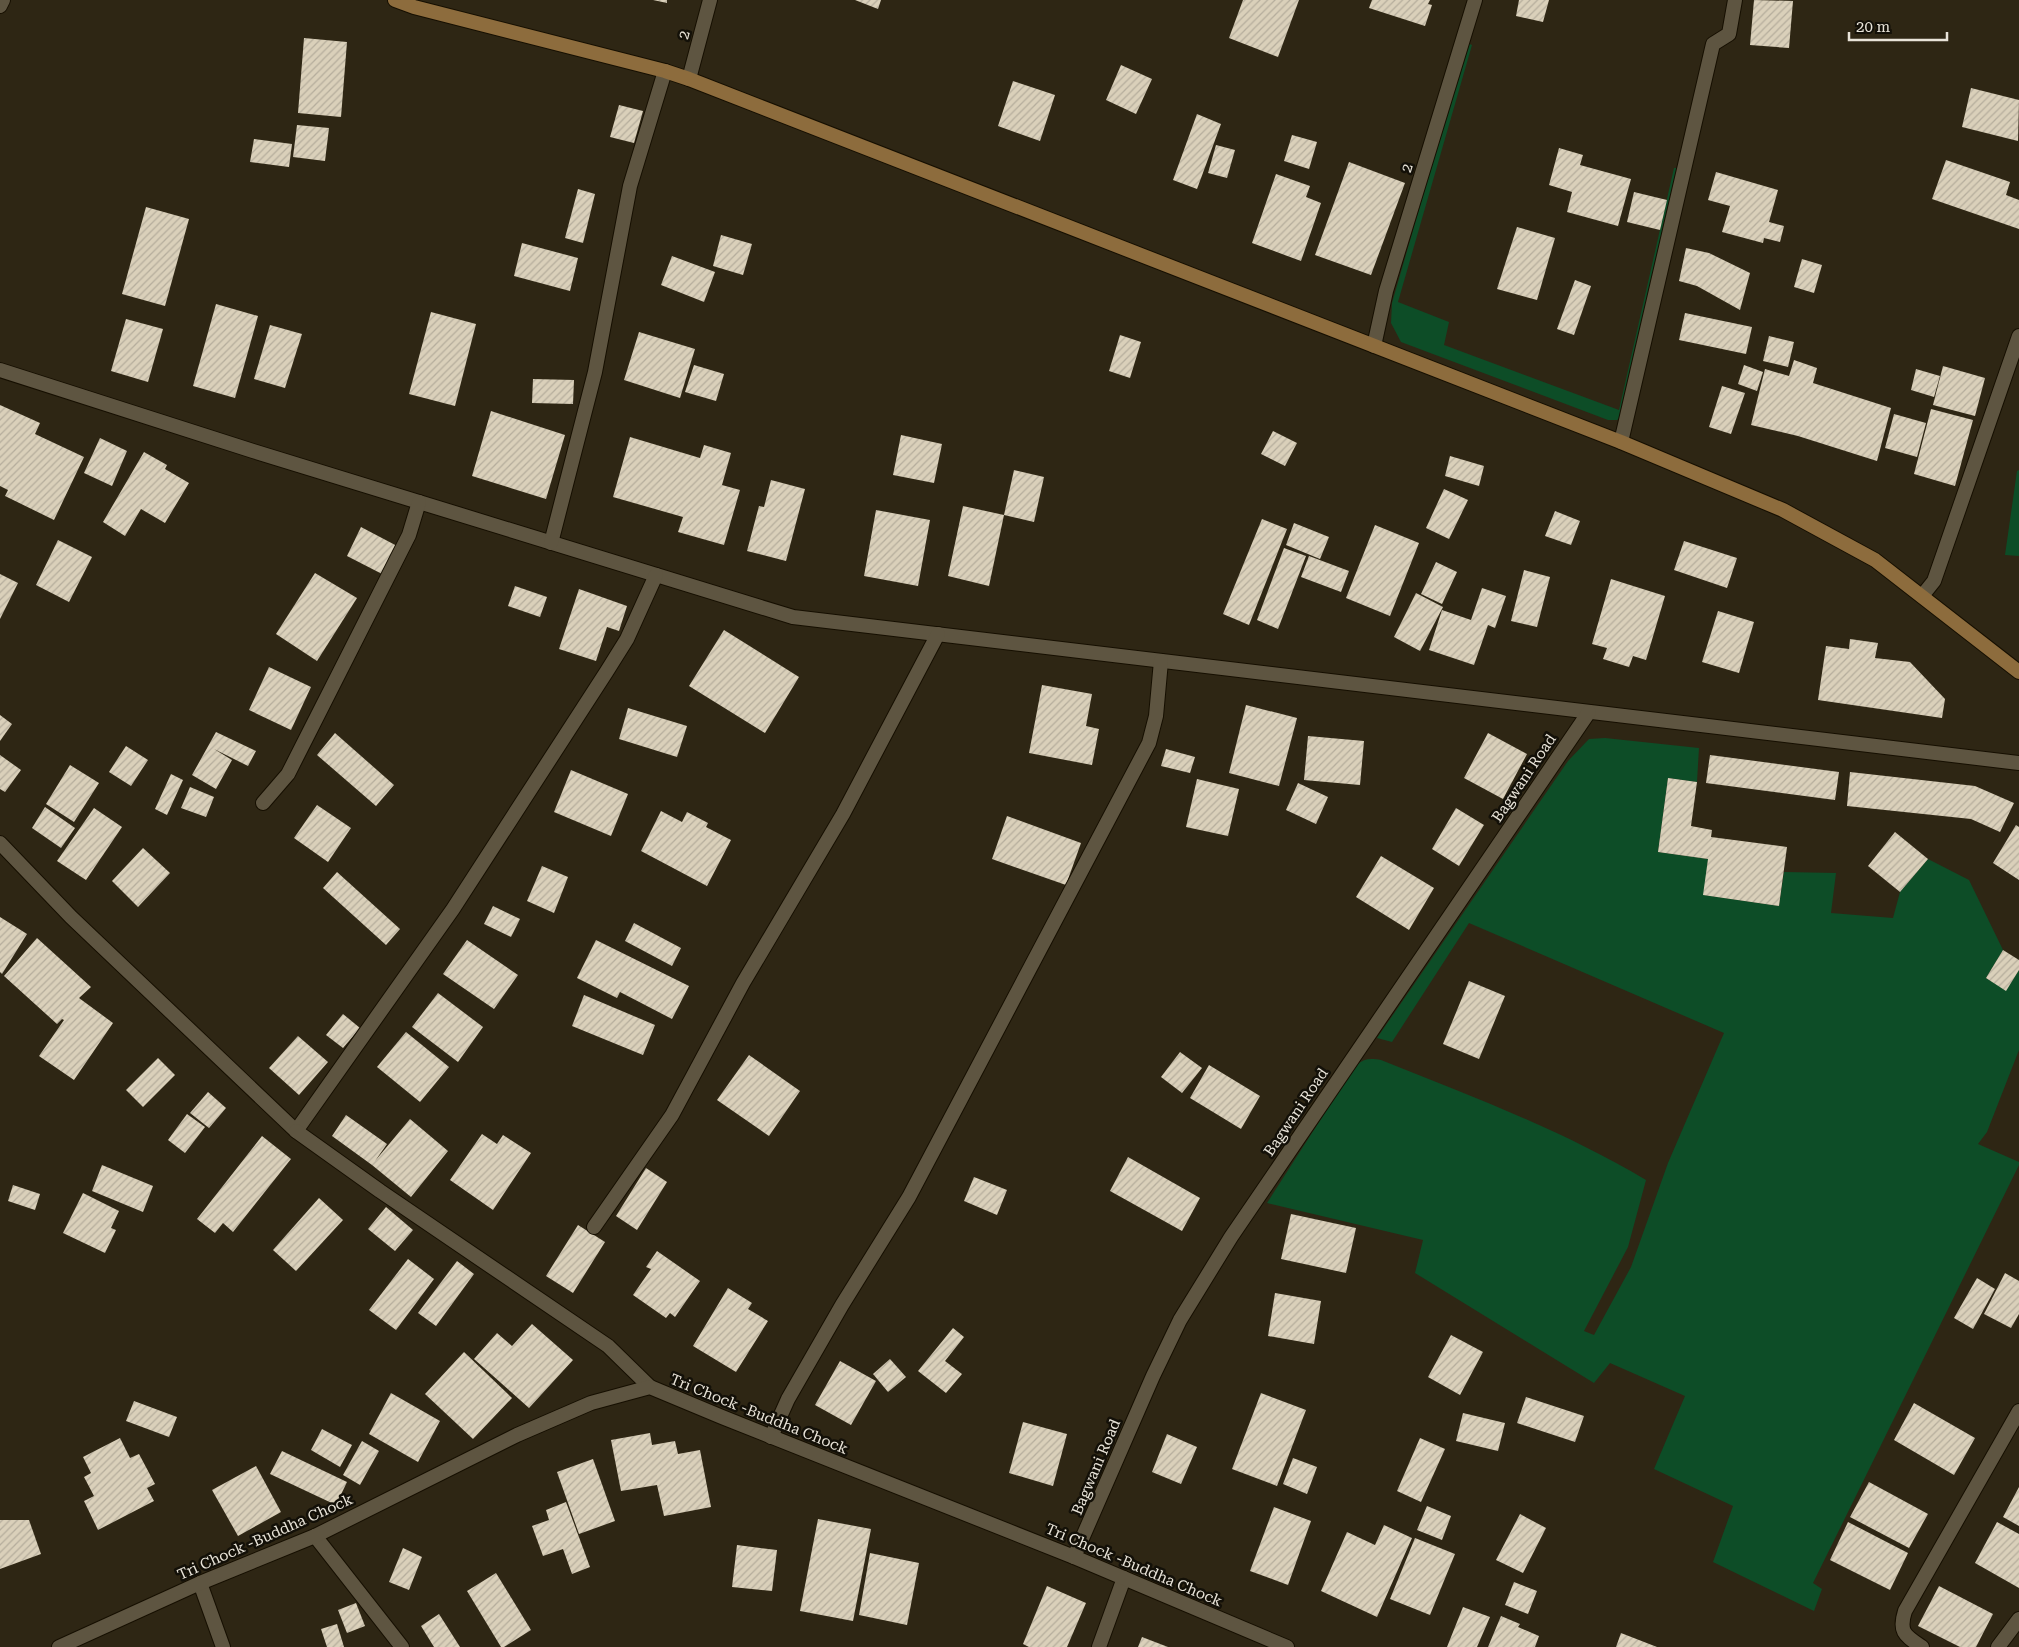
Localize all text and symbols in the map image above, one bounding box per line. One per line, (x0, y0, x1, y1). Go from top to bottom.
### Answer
scale bar (1849, 10, 1946, 42)
text: 20 m (1856, 18, 1891, 36)
street label: 2 (674, 29, 694, 41)
street label: 2 (1397, 161, 1417, 175)
street label: Bagwani Road (1488, 730, 1560, 825)
street label: Bagwani Road (1260, 1064, 1332, 1159)
street label: Tri Chock -Buddha Chock (667, 1370, 851, 1458)
street label: Bagwani Road (1068, 1416, 1124, 1518)
street label: Tri Chock -Buddha Chock (174, 1490, 356, 1584)
street label: Tri Chock -Buddha Chock (1043, 1520, 1226, 1611)

